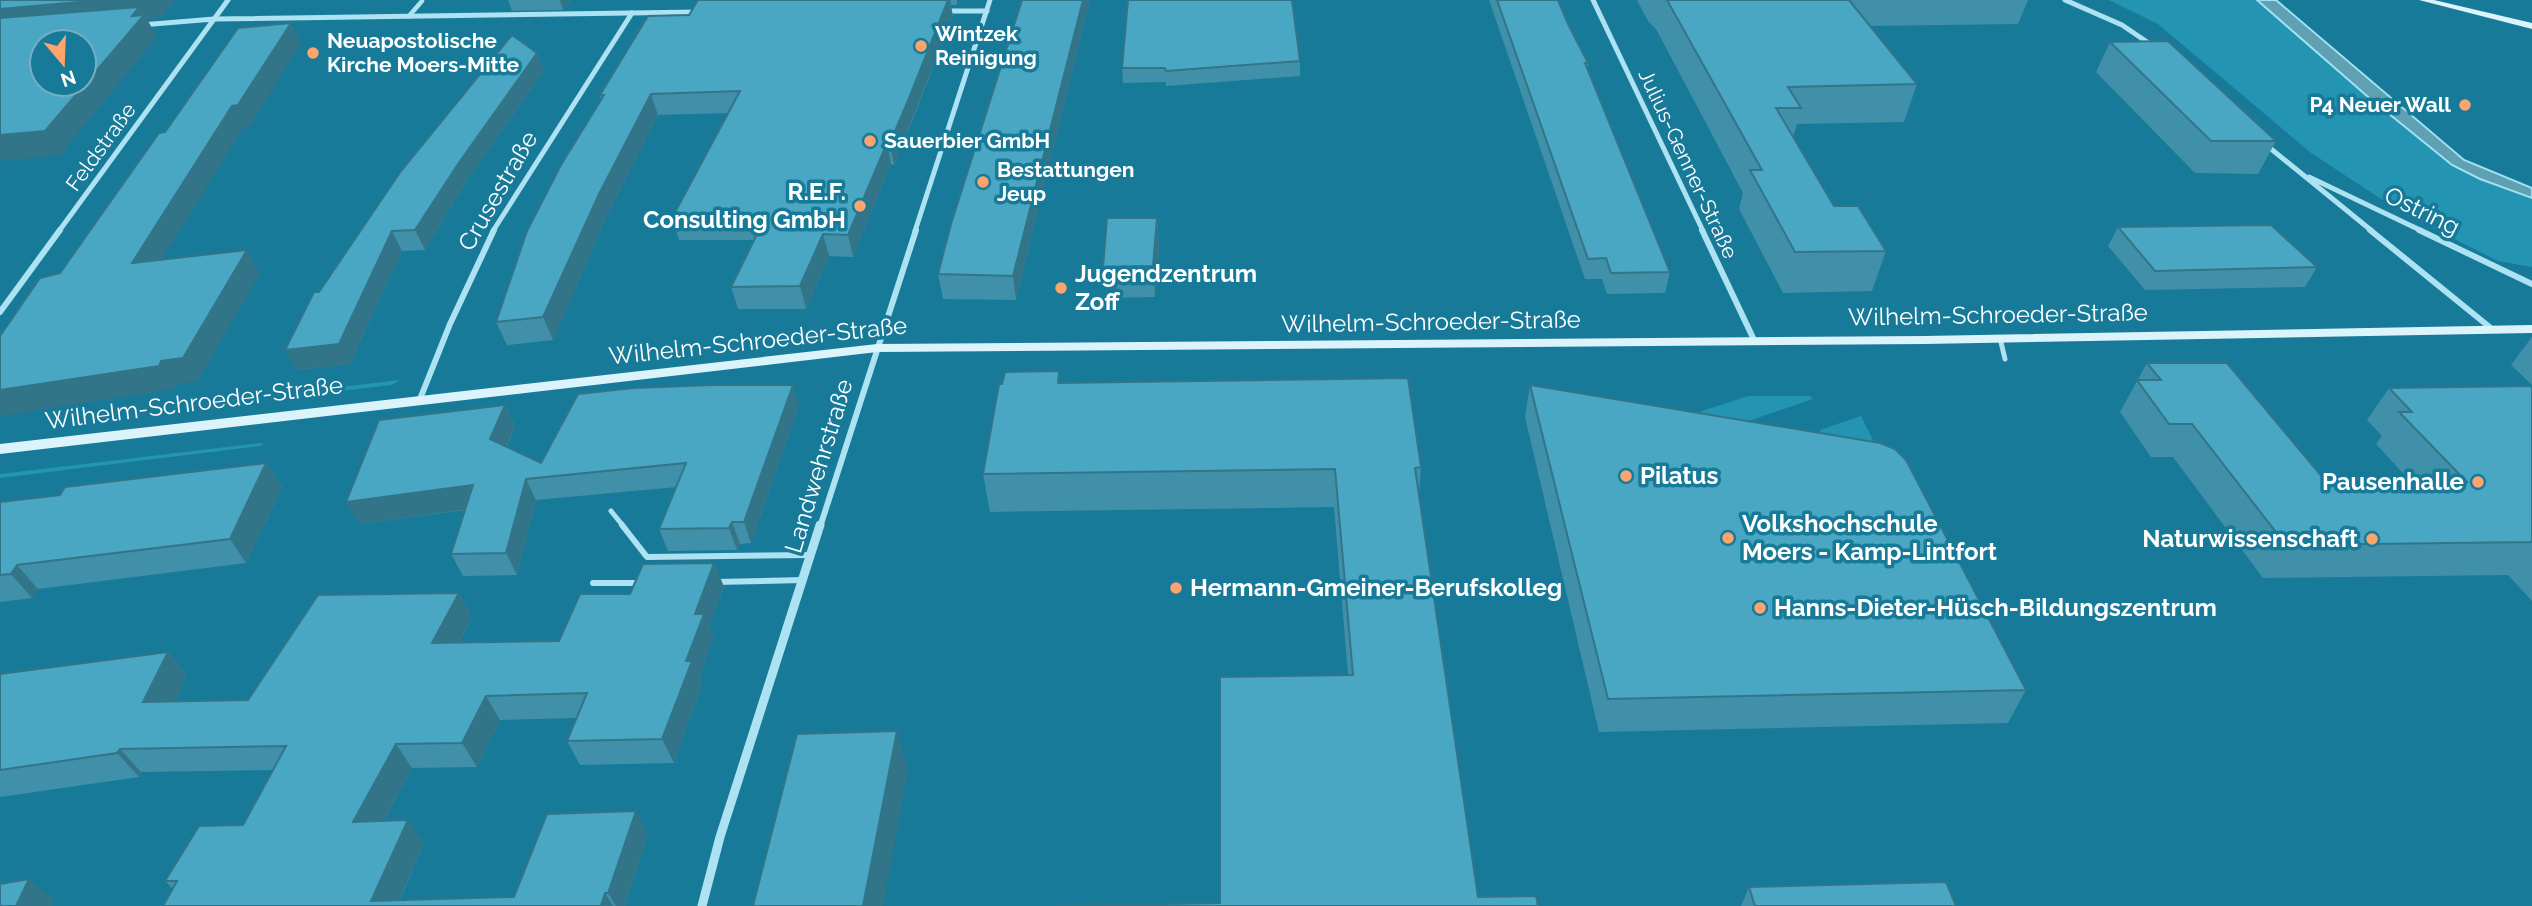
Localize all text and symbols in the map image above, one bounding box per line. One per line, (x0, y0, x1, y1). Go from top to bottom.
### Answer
place label: Wintzek Reinigung (935, 21, 1037, 70)
north arrow (28, 28, 98, 98)
place label: Neuapostolische Kirche Moers-Mitte (327, 28, 520, 77)
marker: Wintzek Reinigung (913, 38, 929, 54)
marker: Neuapostolische Kirche Moers-Mitte (305, 45, 321, 61)
street label: Julius-Genner-Straße (1634, 65, 1743, 262)
text: N (58, 66, 79, 92)
place label: P4 Neuer Wall (2310, 92, 2451, 117)
marker: P4 Neuer Wall (2457, 97, 2473, 113)
street label: Feldstraße (60, 98, 141, 196)
street label: Crusestraße (452, 126, 543, 256)
place label: Sauerbier GmbH (884, 128, 1050, 153)
marker: Sauerbier GmbH (862, 133, 878, 149)
place label: Bestattungen Jeup (997, 157, 1135, 206)
marker: Bestattungen Jeup (975, 174, 991, 190)
place label: R.E.F. Consulting GmbH (643, 177, 846, 234)
street label: Ostring (2380, 180, 2465, 241)
marker: R.E.F. Consulting GmbH (852, 198, 868, 214)
place label: Jugendzentrum Zoff (1075, 259, 1257, 316)
marker: Jugendzentrum Zoff (1053, 280, 1069, 296)
street label: Wilhelm-Schroeder-Straße (1848, 297, 2148, 332)
street label: Wilhelm-Schroeder-Straße (1281, 304, 1581, 339)
street label: Wilhelm-Schroeder-Straße (607, 310, 908, 371)
street label: Wilhelm-Schroeder-Straße (43, 370, 344, 435)
street label: Landwehrstraße (778, 376, 859, 556)
place label: Pilatus (1640, 461, 1718, 490)
place label: Pausenhalle (2322, 467, 2464, 496)
marker: Pilatus (1618, 468, 1634, 484)
marker: Pausenhalle (2470, 474, 2486, 490)
place label: Volkshochschule Moers - Kamp-Lintfort (1742, 509, 1997, 566)
place label: Naturwissenschaft (2142, 524, 2358, 553)
marker: Volkshochschule Moers - Kamp-Lintfort (1720, 530, 1736, 546)
marker: Naturwissenschaft (2364, 531, 2380, 547)
place label: Hermann-Gmeiner-Berufskolleg (1190, 573, 1562, 602)
marker: Hermann-Gmeiner-Berufskolleg (1168, 580, 1184, 596)
place label: Hanns-Dieter-Hüsch-Bildungszentrum (1774, 593, 2217, 622)
marker: Hanns-Dieter-Hüsch-Bildungszentrum (1752, 600, 1768, 616)

